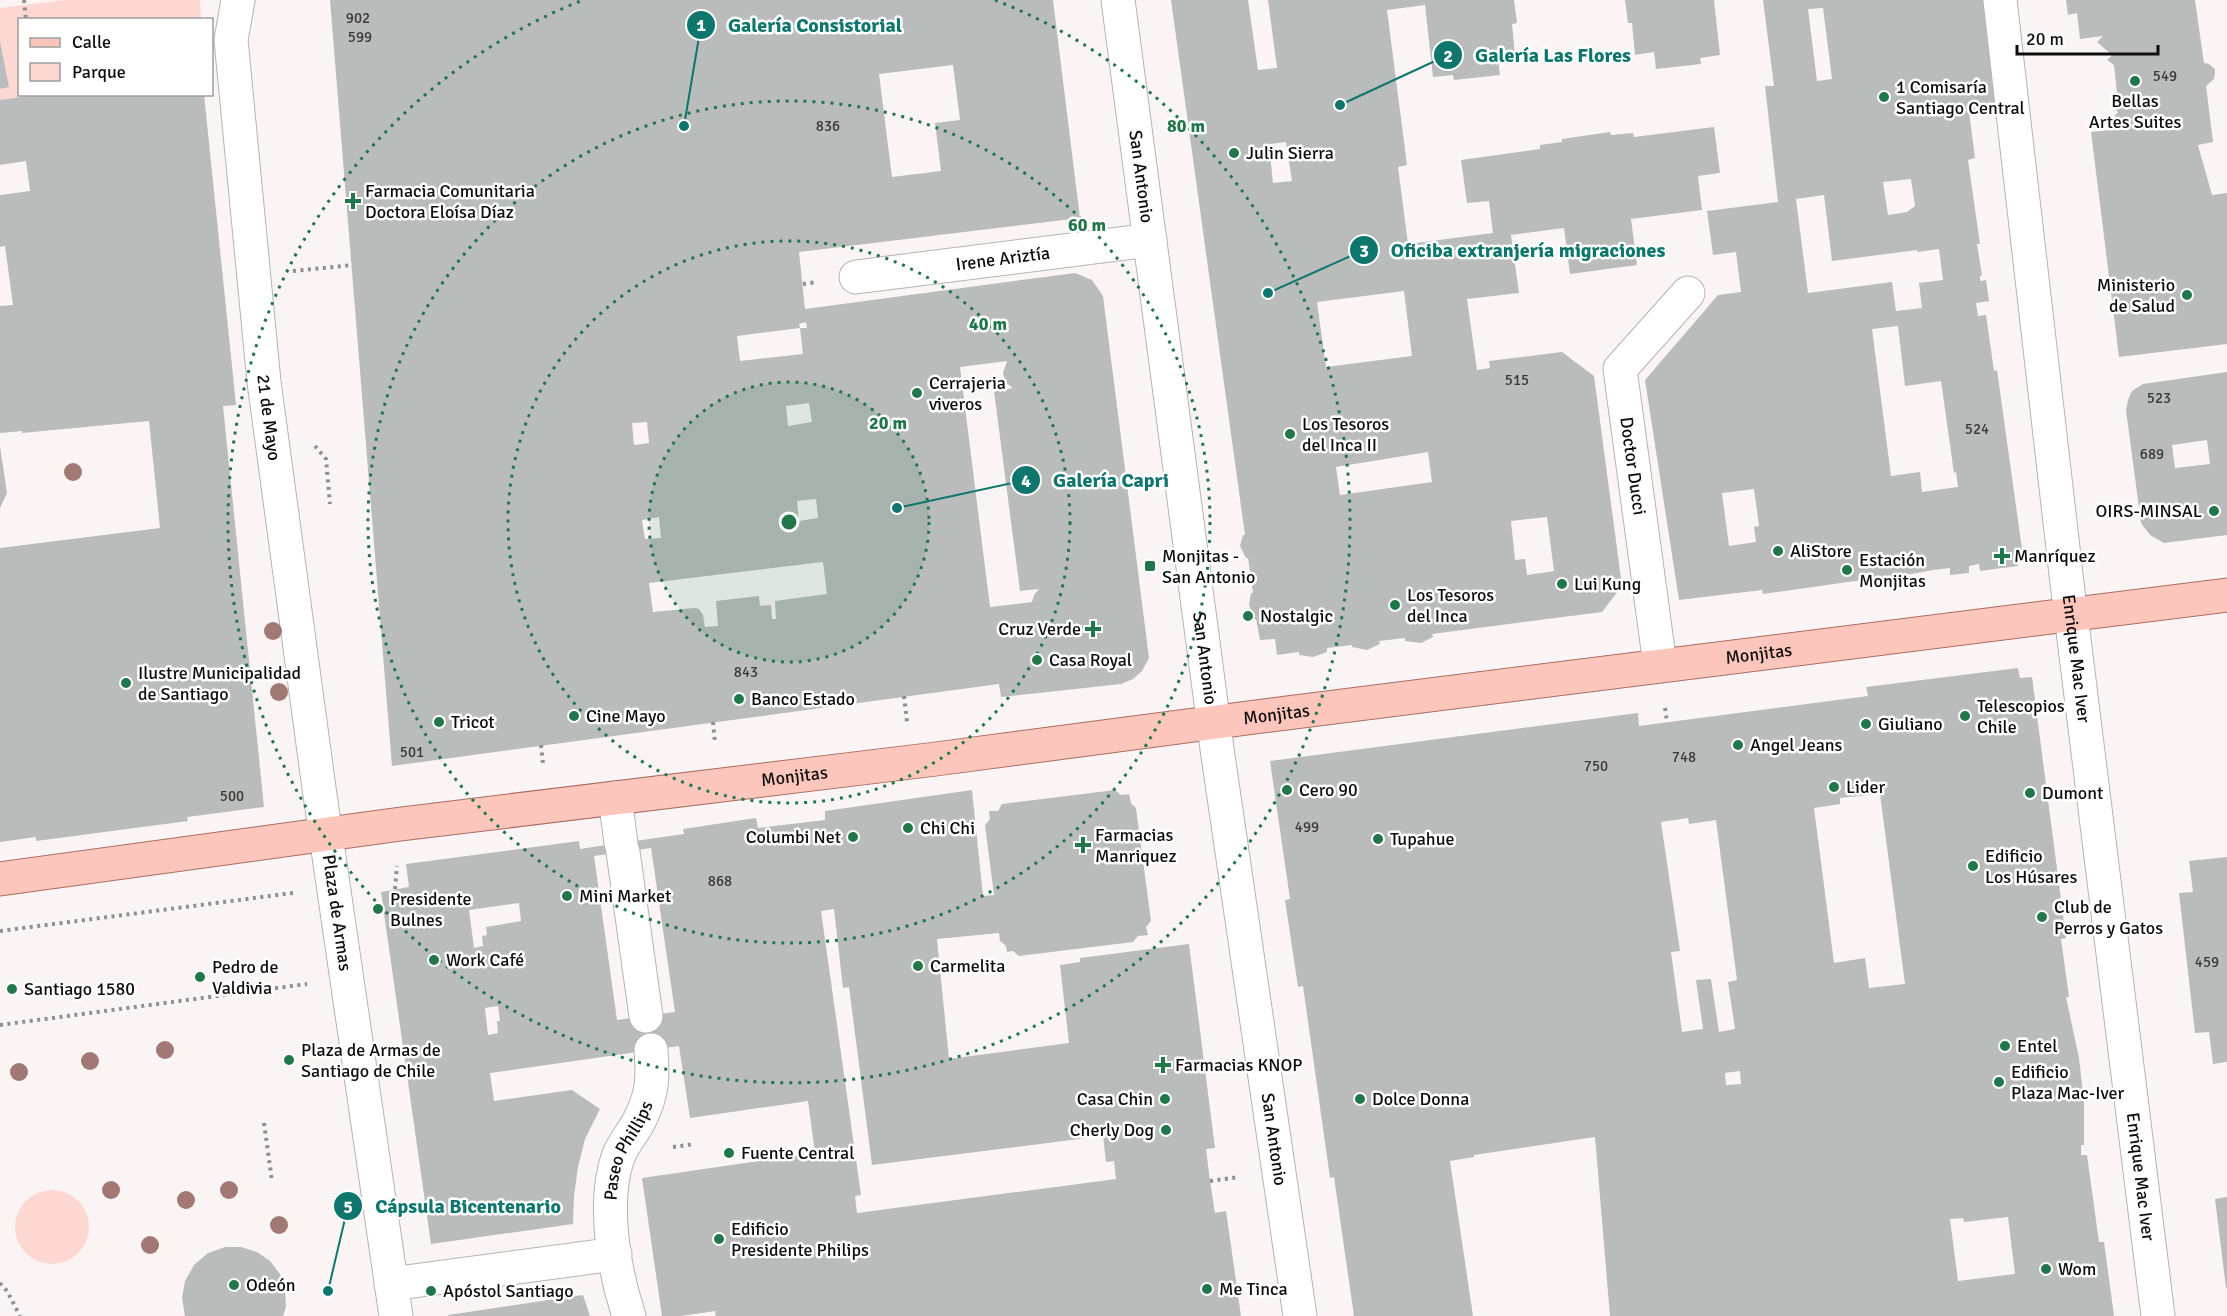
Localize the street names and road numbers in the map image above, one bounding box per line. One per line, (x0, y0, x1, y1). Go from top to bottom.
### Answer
street label: San Antonio (1124, 129, 1158, 224)
street label: Irene Ariztía (954, 242, 1051, 275)
street label: 21 de Mayo (252, 373, 286, 462)
street label: Doctor Ducci (1615, 415, 1651, 517)
street label: Enrique Mac Iver (2058, 593, 2095, 724)
street label: San Antonio (1188, 611, 1222, 706)
street label: Monjitas (1724, 639, 1793, 669)
street label: Monjitas (1242, 699, 1311, 729)
street label: Monjitas (760, 761, 829, 791)
street label: Plaza de Armas (318, 853, 357, 973)
street label: San Antonio (1256, 1092, 1292, 1187)
street label: Paseo Phillips (600, 1098, 658, 1201)
street label: Enrique Mac Iver (2122, 1111, 2160, 1242)

